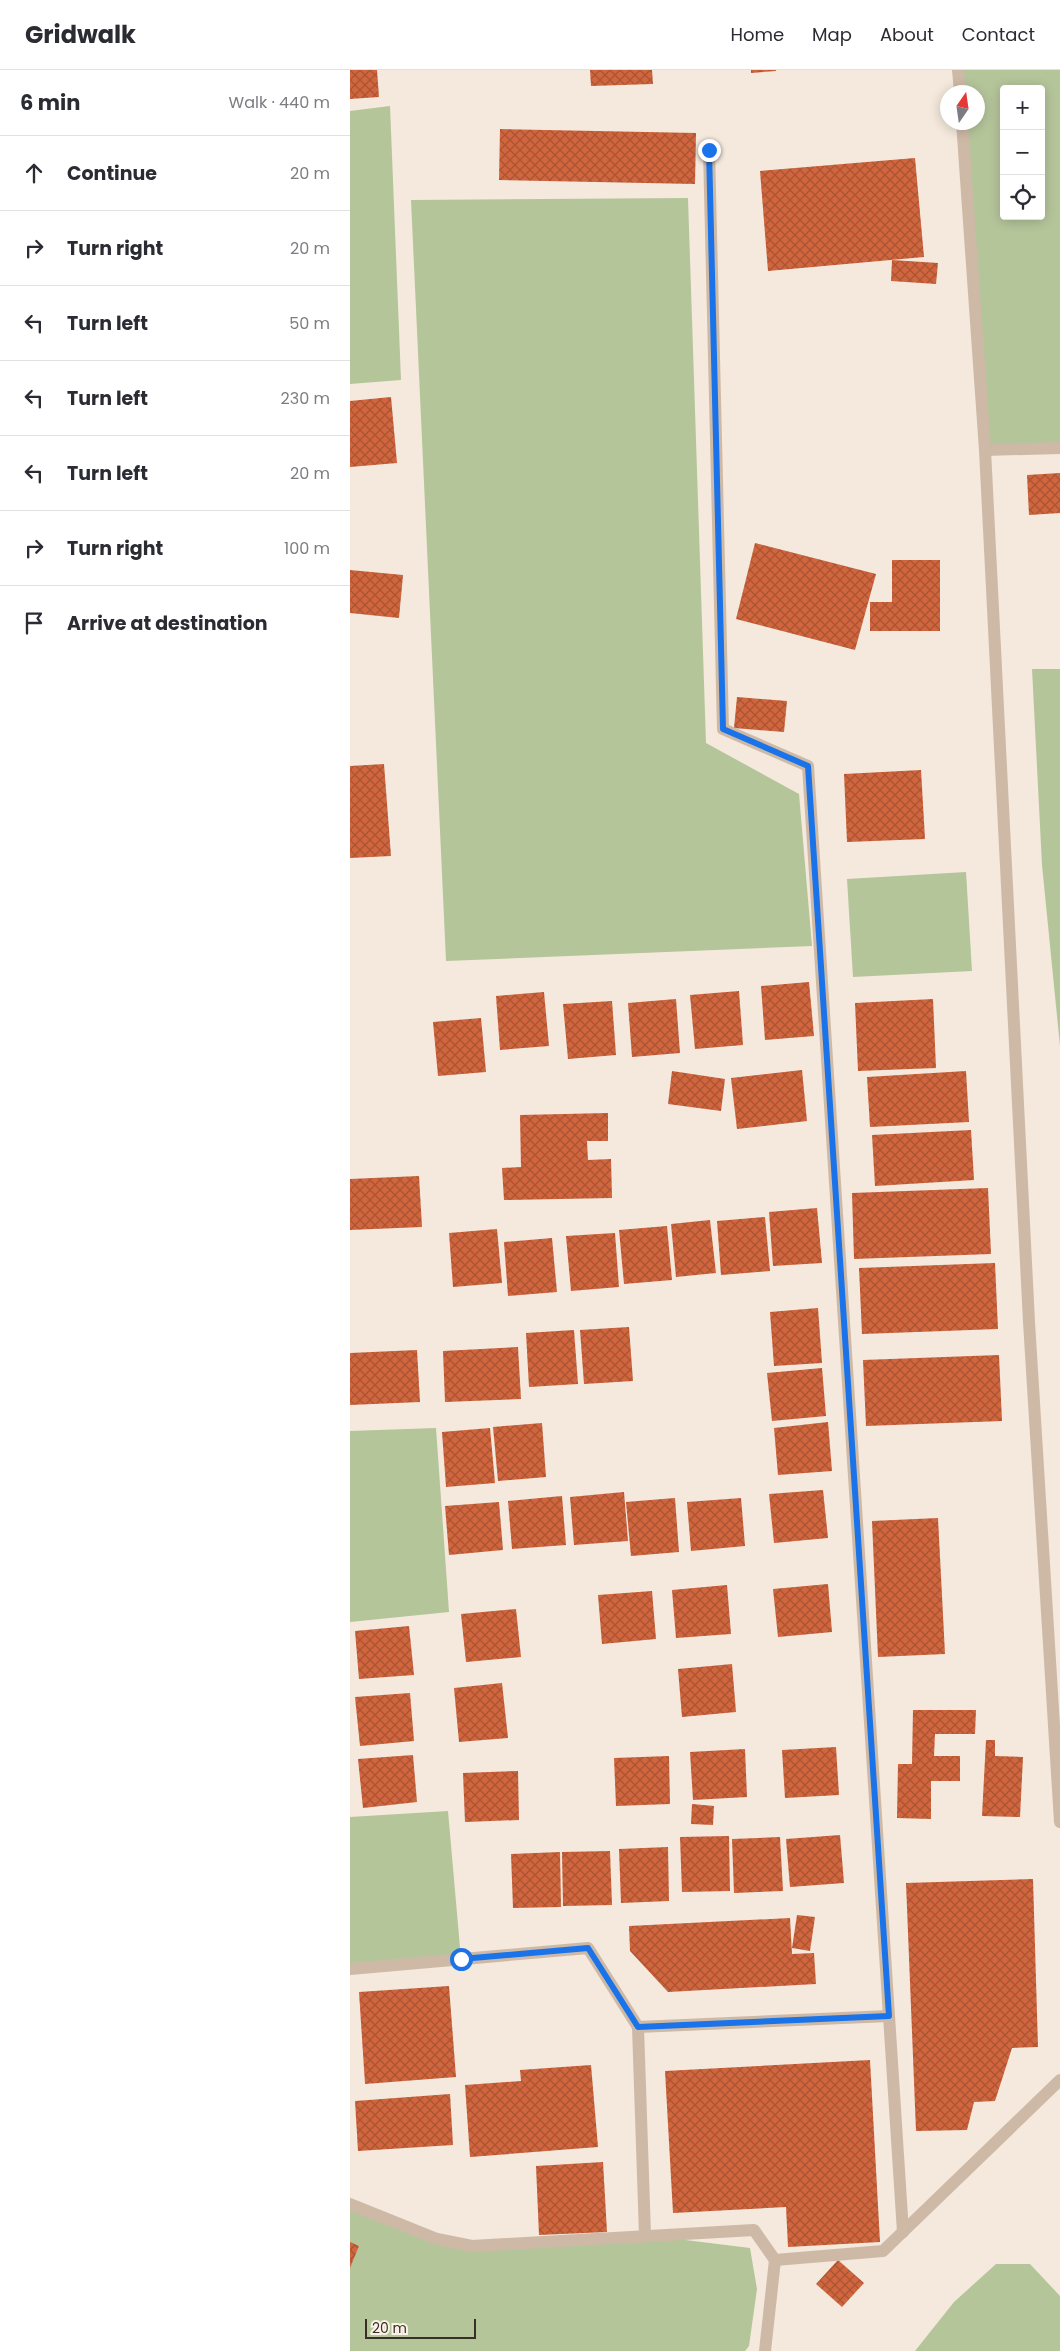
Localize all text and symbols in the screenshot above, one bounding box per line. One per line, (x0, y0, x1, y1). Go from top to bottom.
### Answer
text: Gridwalk (25, 18, 136, 51)
text: Home (730, 22, 784, 47)
text: Map (812, 22, 852, 47)
text: About (880, 22, 934, 47)
text: Contact (962, 22, 1035, 47)
north arrow (940, 85, 985, 130)
map controls (1000, 85, 1045, 220)
button: + (1000, 85, 1045, 130)
text: 6 min (20, 88, 80, 117)
text: Walk · 440 m (229, 91, 330, 114)
button: − (1000, 130, 1045, 175)
route end (698, 139, 721, 162)
icon: ahead (20, 159, 48, 187)
text: Continue (67, 160, 157, 187)
text: 20 m (290, 162, 330, 185)
button: locate (1000, 175, 1045, 220)
icon: right (20, 234, 48, 262)
text: Turn right (67, 235, 163, 262)
text: 20 m (290, 237, 330, 260)
icon: left (20, 309, 48, 337)
text: Turn left (67, 310, 148, 337)
text: 50 m (289, 312, 330, 335)
icon: left (20, 384, 48, 412)
text: Turn left (67, 385, 148, 412)
text: 230 m (281, 387, 330, 410)
icon: left (20, 459, 48, 487)
text: Turn left (67, 460, 148, 487)
text: 20 m (290, 462, 330, 485)
icon: right (20, 534, 48, 562)
text: Turn right (67, 535, 163, 562)
text: 100 m (284, 537, 330, 560)
icon: arrive (20, 609, 48, 637)
text: Arrive at destination (67, 610, 268, 637)
route start (450, 1948, 473, 1971)
scale bar (365, 2316, 476, 2339)
text: 20 m (372, 2318, 407, 2338)

